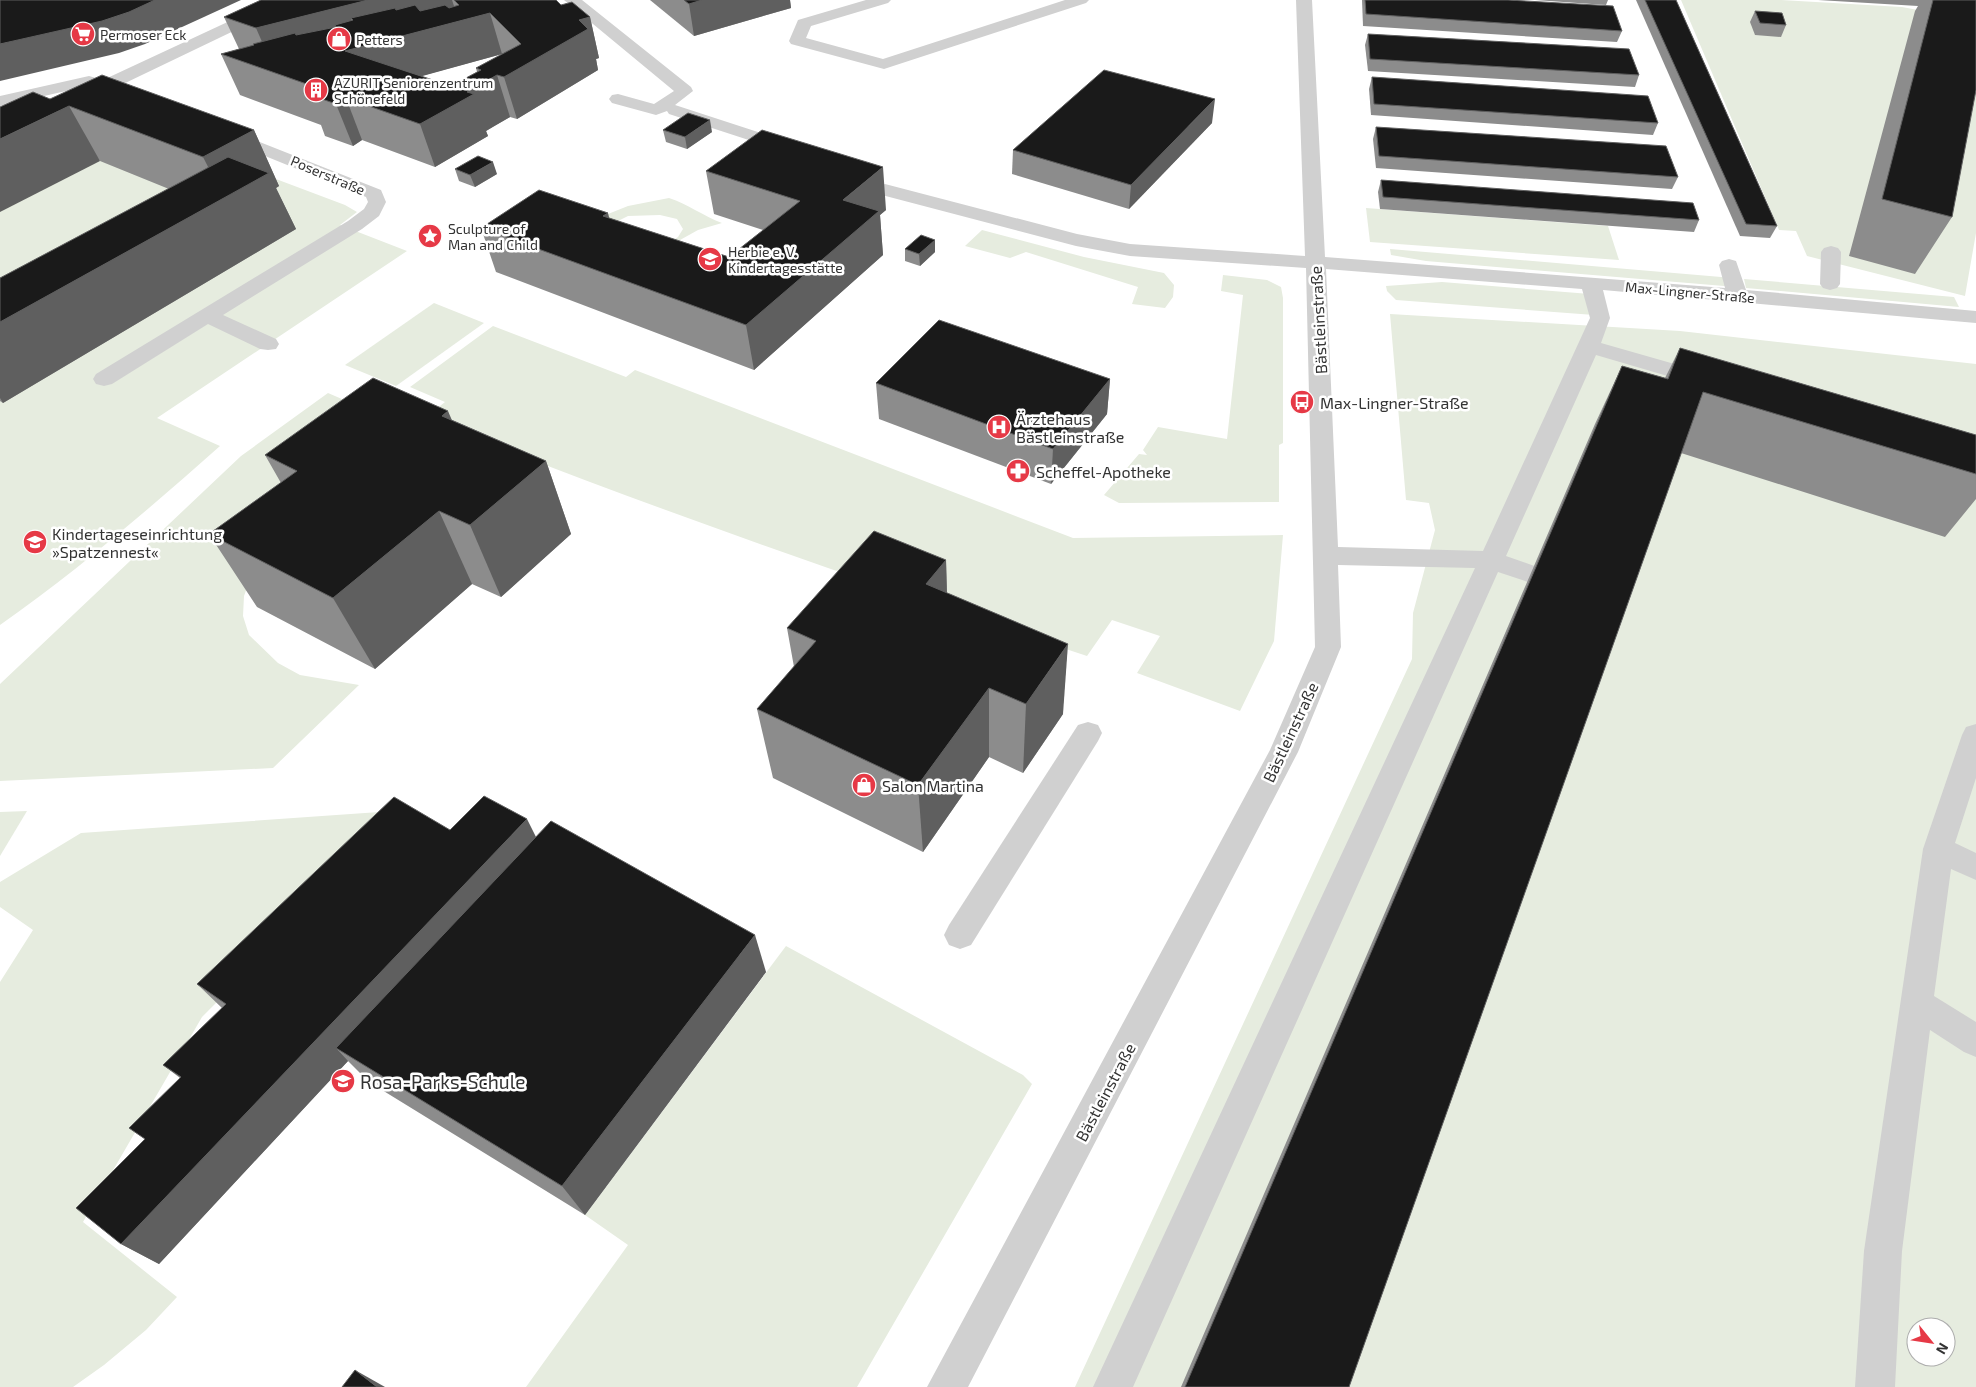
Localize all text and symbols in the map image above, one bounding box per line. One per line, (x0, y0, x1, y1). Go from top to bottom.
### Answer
supermarket icon: Permoser Eck (70, 21, 96, 47)
place label: Permoser Eck (100, 26, 186, 43)
shop icon: Petters (326, 26, 352, 52)
place label: Petters (356, 31, 403, 48)
place label: AZURIT Seniorenzentrum Schönefeld (334, 74, 493, 107)
building icon: AZURIT Seniorenzentrum Schönefeld (303, 77, 329, 103)
street label: Poserstraße (288, 152, 368, 198)
place label: Sculpture of Man and Child (448, 220, 538, 253)
place icon: Sculpture of Man and Child (417, 223, 443, 249)
place label: Herbie e. V. Kindertagesstätte (728, 243, 843, 276)
school or university icon: Herbie e. V. Kindertagesstätte (697, 246, 723, 272)
street label: Bästleinstraße (1306, 265, 1330, 375)
street label: Max-Lingner-Straße (1624, 278, 1756, 306)
bus stop icon: Max-Lingner-Straße (1289, 389, 1315, 415)
place label: Max-Lingner-Straße (1320, 393, 1469, 412)
place label: Ärztehaus Bästleinstraße (1016, 409, 1124, 446)
hospital icon: Ärztehaus Bästleinstraße (986, 414, 1012, 440)
pharmacy icon: Scheffel-Apotheke (1005, 458, 1031, 484)
place label: Scheffel-Apotheke (1036, 462, 1171, 481)
place label: Kindertageseinrichtung »Spatzennest« (52, 524, 222, 561)
school or university icon: Kindertageseinrichtung »Spatzennest« (22, 529, 48, 555)
street label: Bästleinstraße (1258, 679, 1322, 785)
shop icon: Salon Martina (851, 772, 877, 798)
place label: Salon Martina (882, 776, 984, 795)
street label: Bästleinstraße (1071, 1040, 1139, 1144)
school or university icon: Rosa-Parks-Schule (330, 1068, 356, 1094)
place label: Rosa-Parks-Schule (360, 1070, 526, 1093)
north arrow (1906, 1317, 1956, 1367)
text: N (1933, 1340, 1953, 1357)

